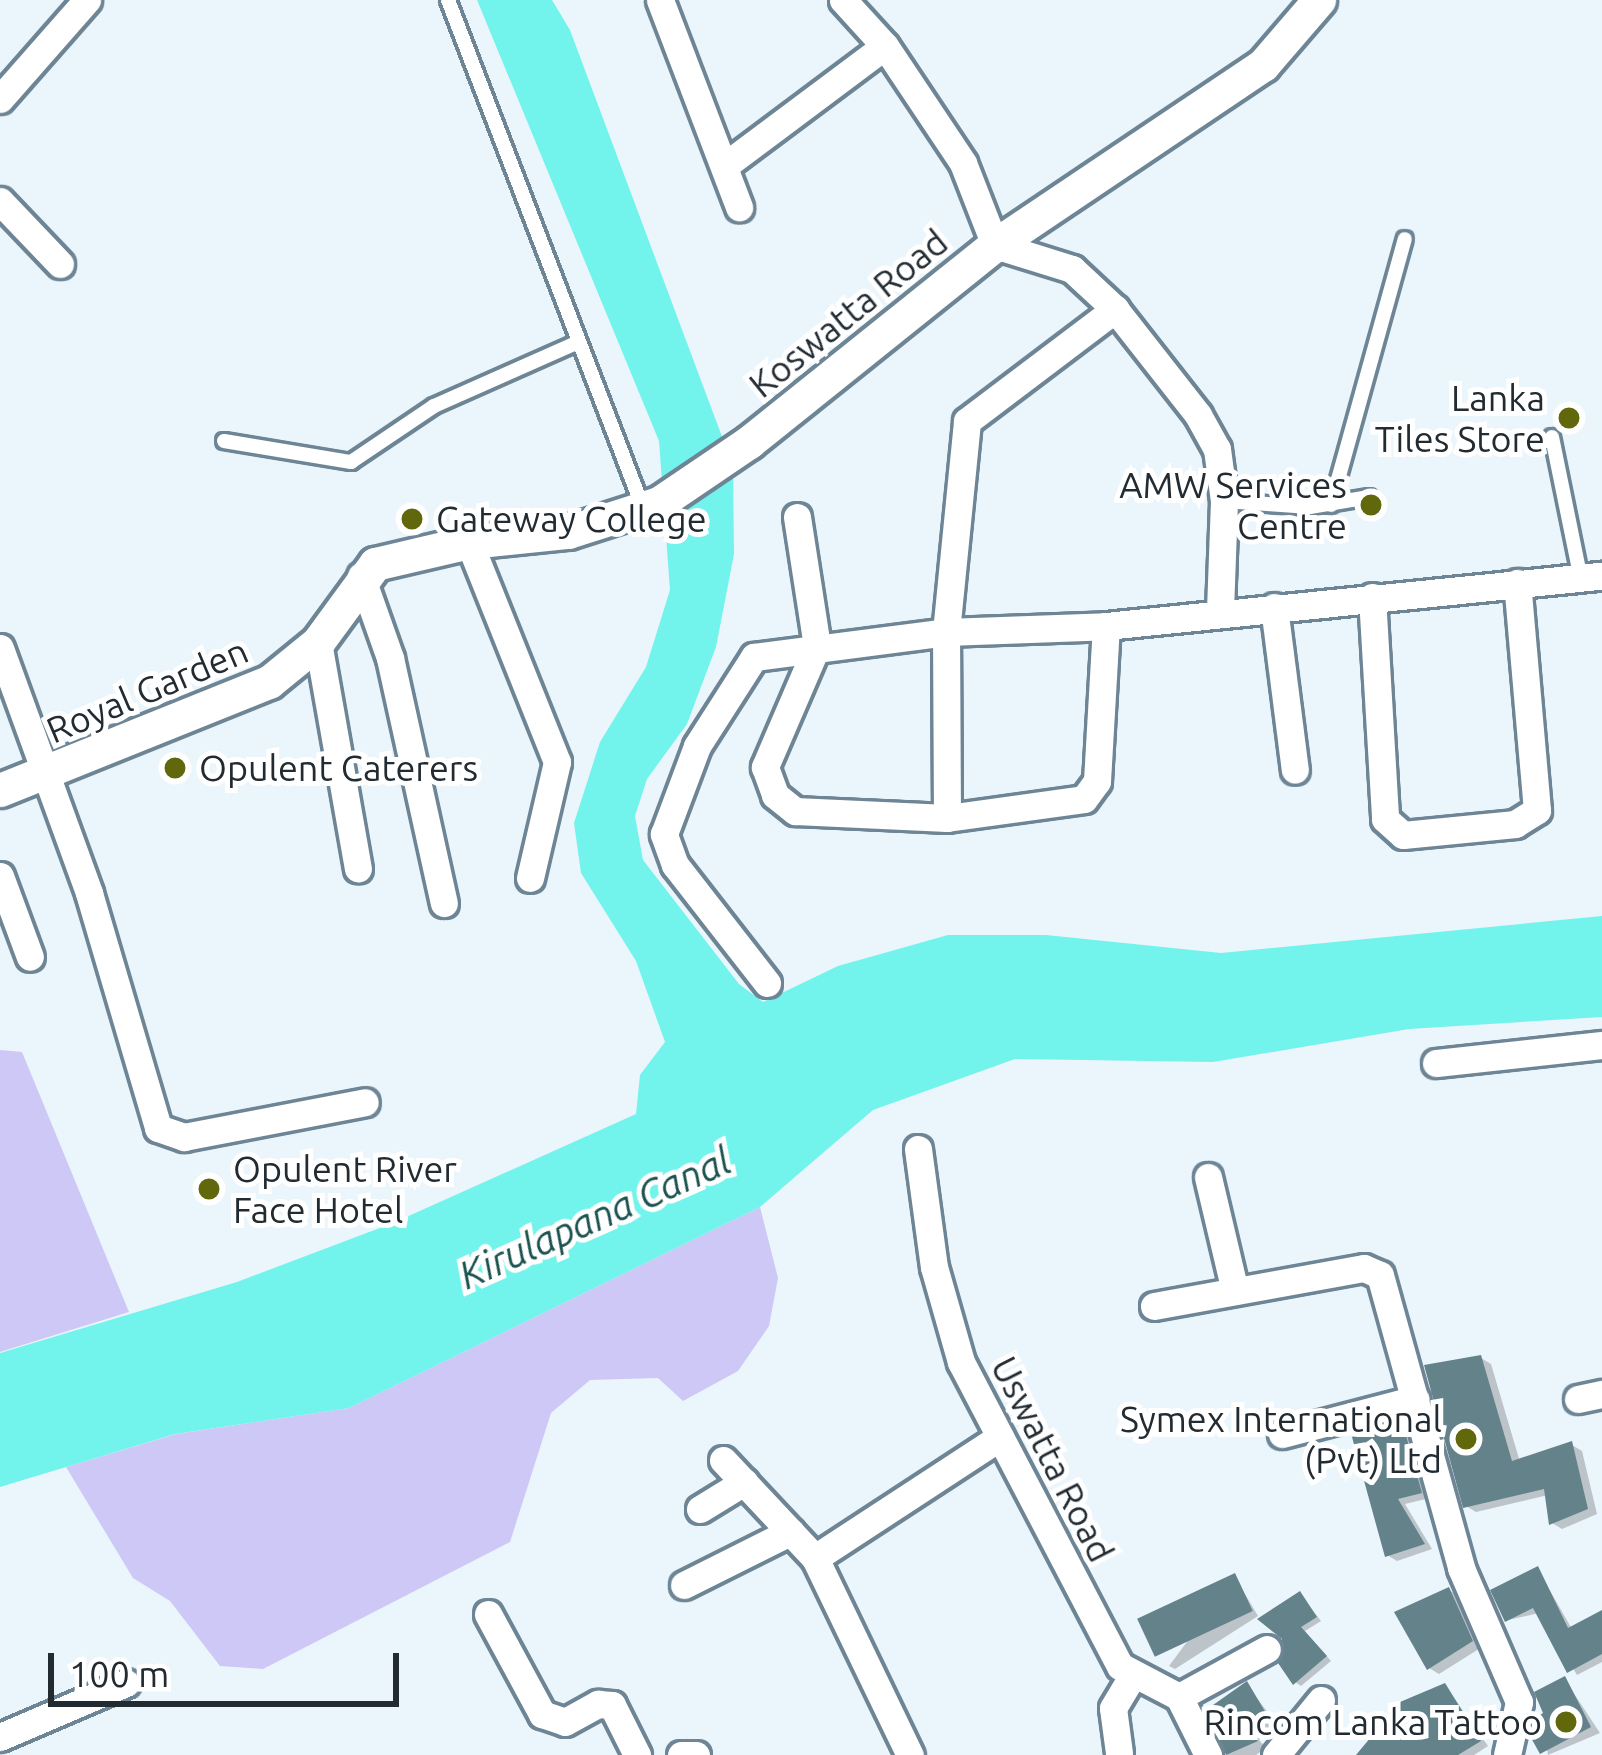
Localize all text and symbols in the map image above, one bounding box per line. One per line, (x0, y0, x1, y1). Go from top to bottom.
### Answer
street label: Koswatta Road (740, 220, 956, 406)
place label: Lanka Tiles Store (1375, 375, 1545, 460)
marker: Lanka Tiles Store (1556, 405, 1582, 431)
place label: AMW Services Centre (1119, 462, 1347, 547)
marker: AMW Services Centre (1358, 492, 1384, 518)
place label: Gateway College (436, 497, 707, 541)
marker: Gateway College (399, 506, 425, 532)
street label: Royal Garden (40, 628, 254, 752)
place label: Opulent Caterers (199, 746, 478, 790)
marker: Opulent Caterers (162, 755, 188, 781)
water label: Kirulapana Canal (452, 1137, 738, 1299)
place label: Opulent River Face Hotel (233, 1146, 457, 1231)
marker: Opulent River Face Hotel (196, 1176, 222, 1202)
street label: Uswatta Road (983, 1349, 1123, 1569)
place label: Symex International (Pvt) Ltd (1120, 1396, 1442, 1481)
marker: Symex International (Pvt) Ltd (1453, 1426, 1479, 1452)
scale bar (54, 1629, 405, 1703)
text: 100 m (69, 1653, 169, 1694)
place label: Rincom Lanka Tattoo (1203, 1700, 1542, 1744)
marker: Rincom Lanka Tattoo (1553, 1709, 1579, 1735)

